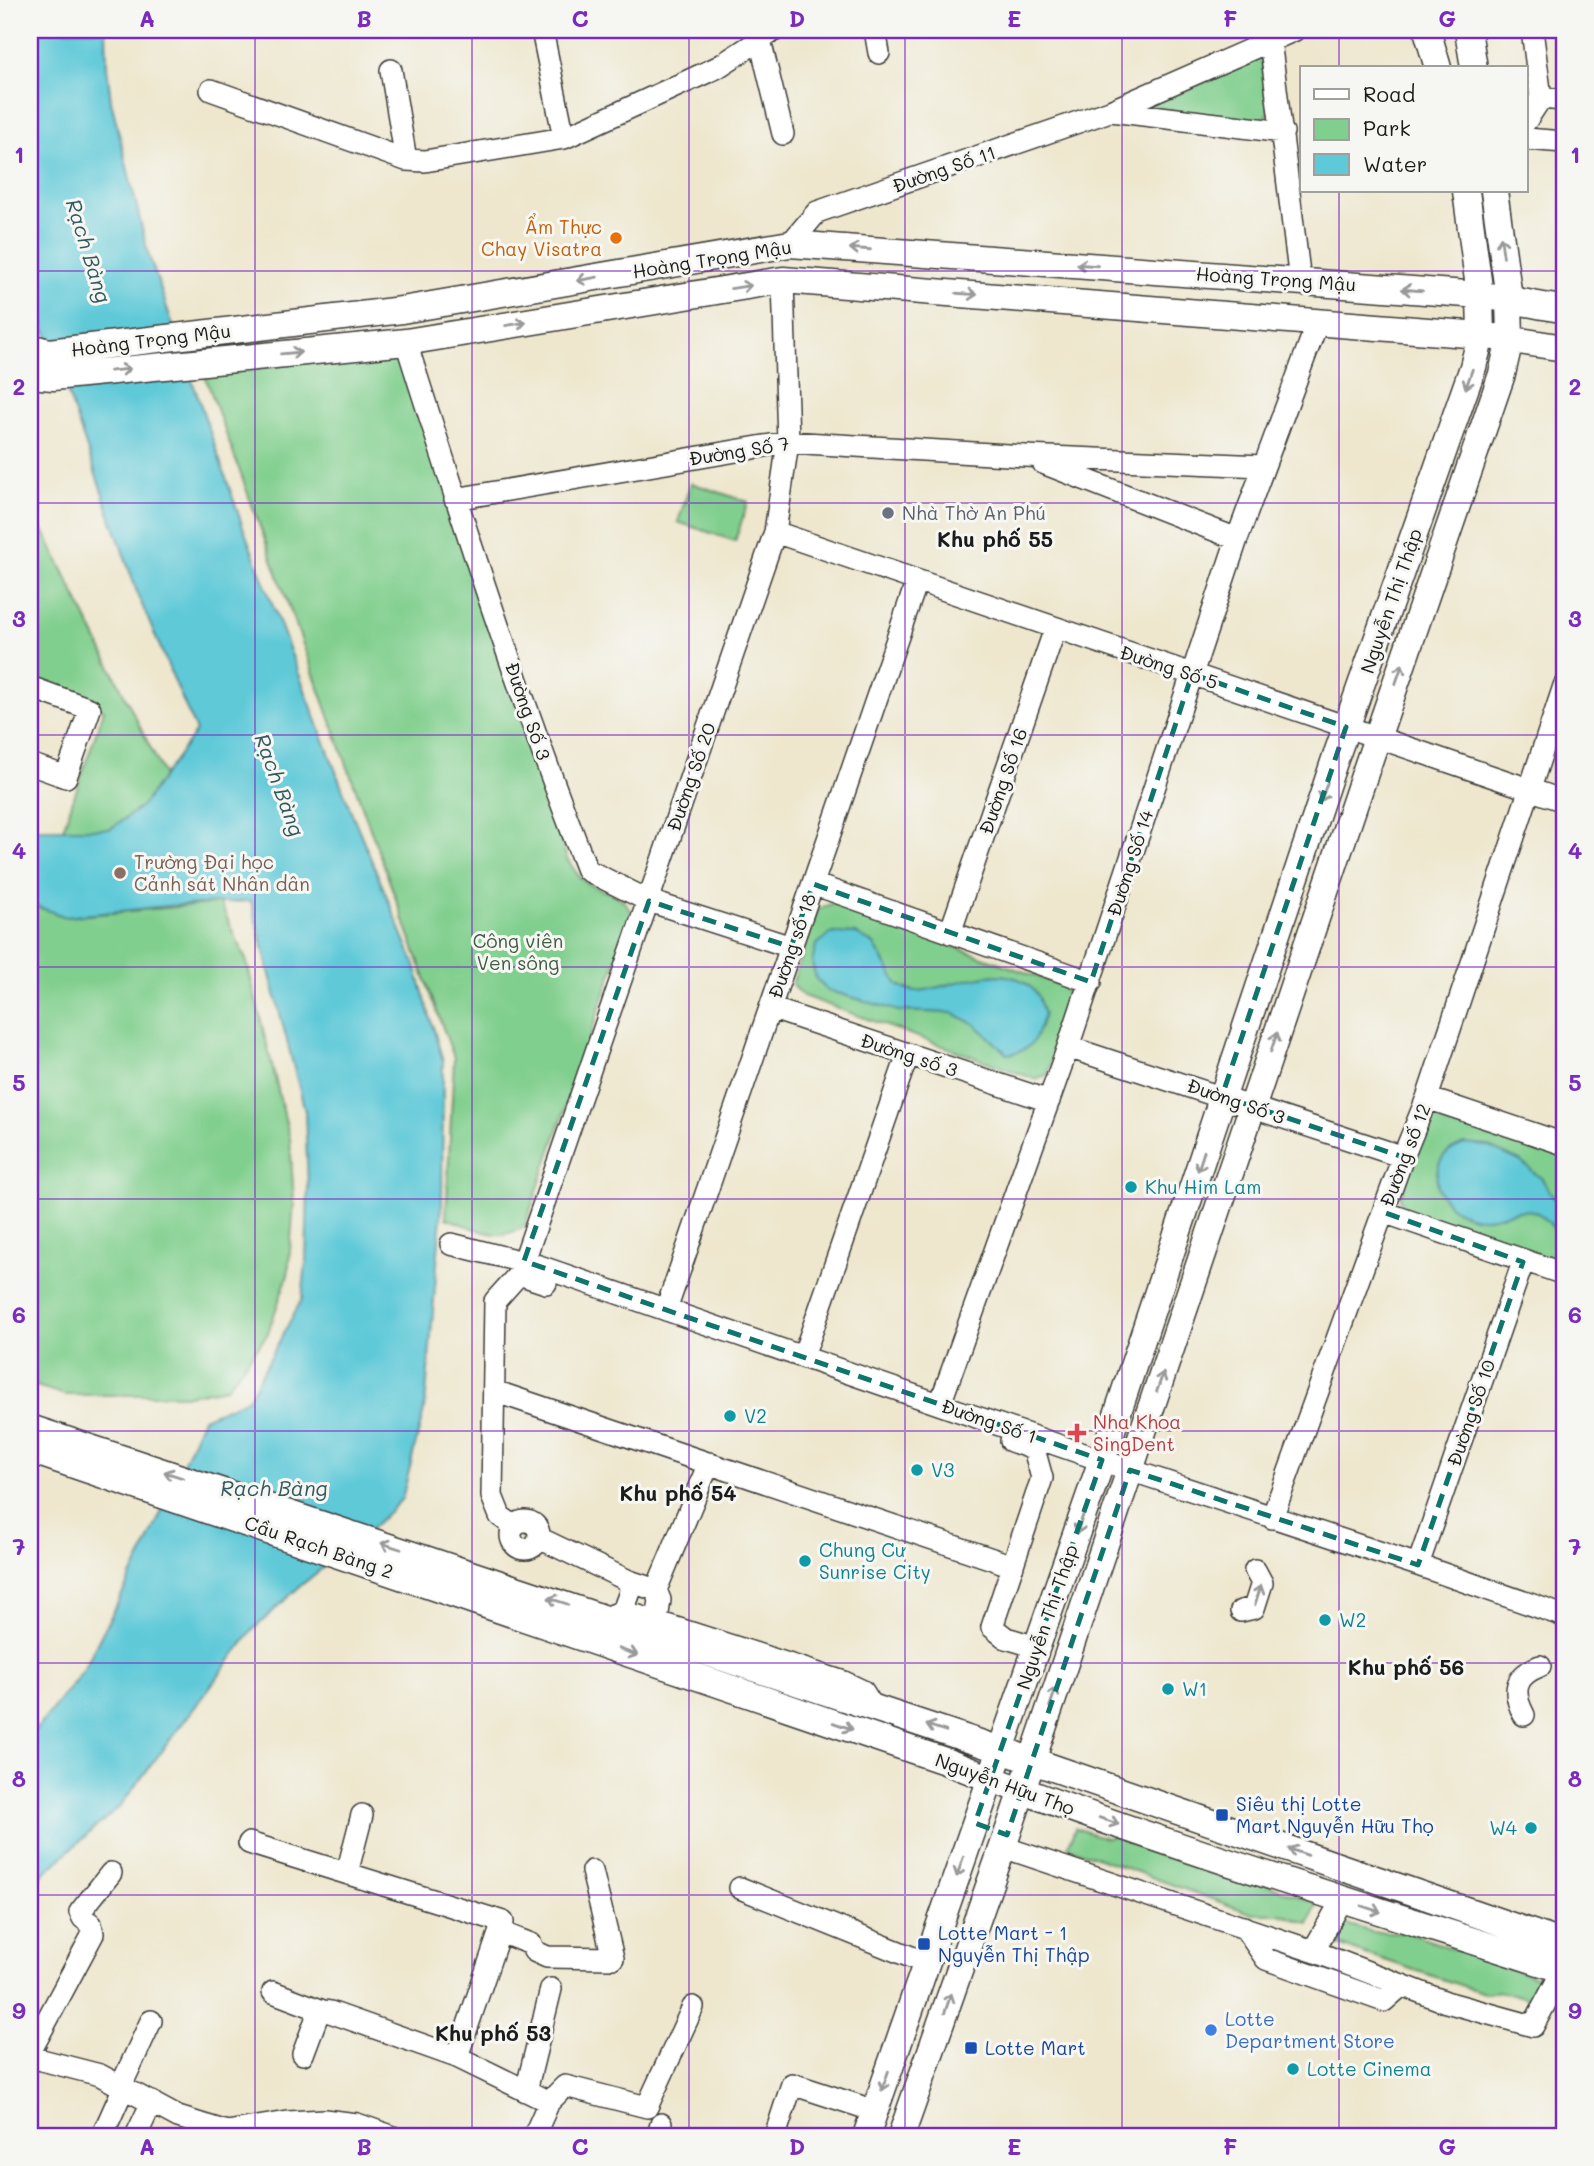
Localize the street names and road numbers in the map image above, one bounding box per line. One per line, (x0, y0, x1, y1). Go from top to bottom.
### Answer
street label: Đường Số 11 (889, 139, 999, 198)
street label: Hoàng Trọng Mậu (631, 234, 793, 283)
street label: Hoàng Trọng Mậu (1195, 260, 1357, 297)
street label: Hoàng Trọng Mậu (70, 317, 232, 362)
street label: Đường Số 7 (687, 430, 791, 471)
street label: Nguyễn Thị Thập (1354, 525, 1427, 677)
street label: Đường Số 5 (1117, 639, 1222, 694)
street label: Đường Số 3 (500, 658, 557, 763)
street label: Đường Số 20 (660, 719, 721, 834)
street label: Đường Số 16 (973, 724, 1032, 837)
street label: Đường Số 14 (1101, 806, 1159, 919)
street label: Đường số 18 (762, 890, 821, 1002)
street label: Đường số 3 (857, 1027, 961, 1082)
street label: Đường Số 3 (1184, 1072, 1289, 1129)
street label: Đường số 12 (1373, 1100, 1436, 1210)
street label: Đường Số 10 (1441, 1356, 1501, 1470)
street label: Đường Số 1 (938, 1393, 1040, 1449)
street label: Cầu Rạch Bàng 2 (241, 1509, 397, 1584)
street label: Nguyễn Thị Thập (1010, 1541, 1083, 1693)
street label: Nguyễn Hữu Thọ (932, 1747, 1078, 1820)

